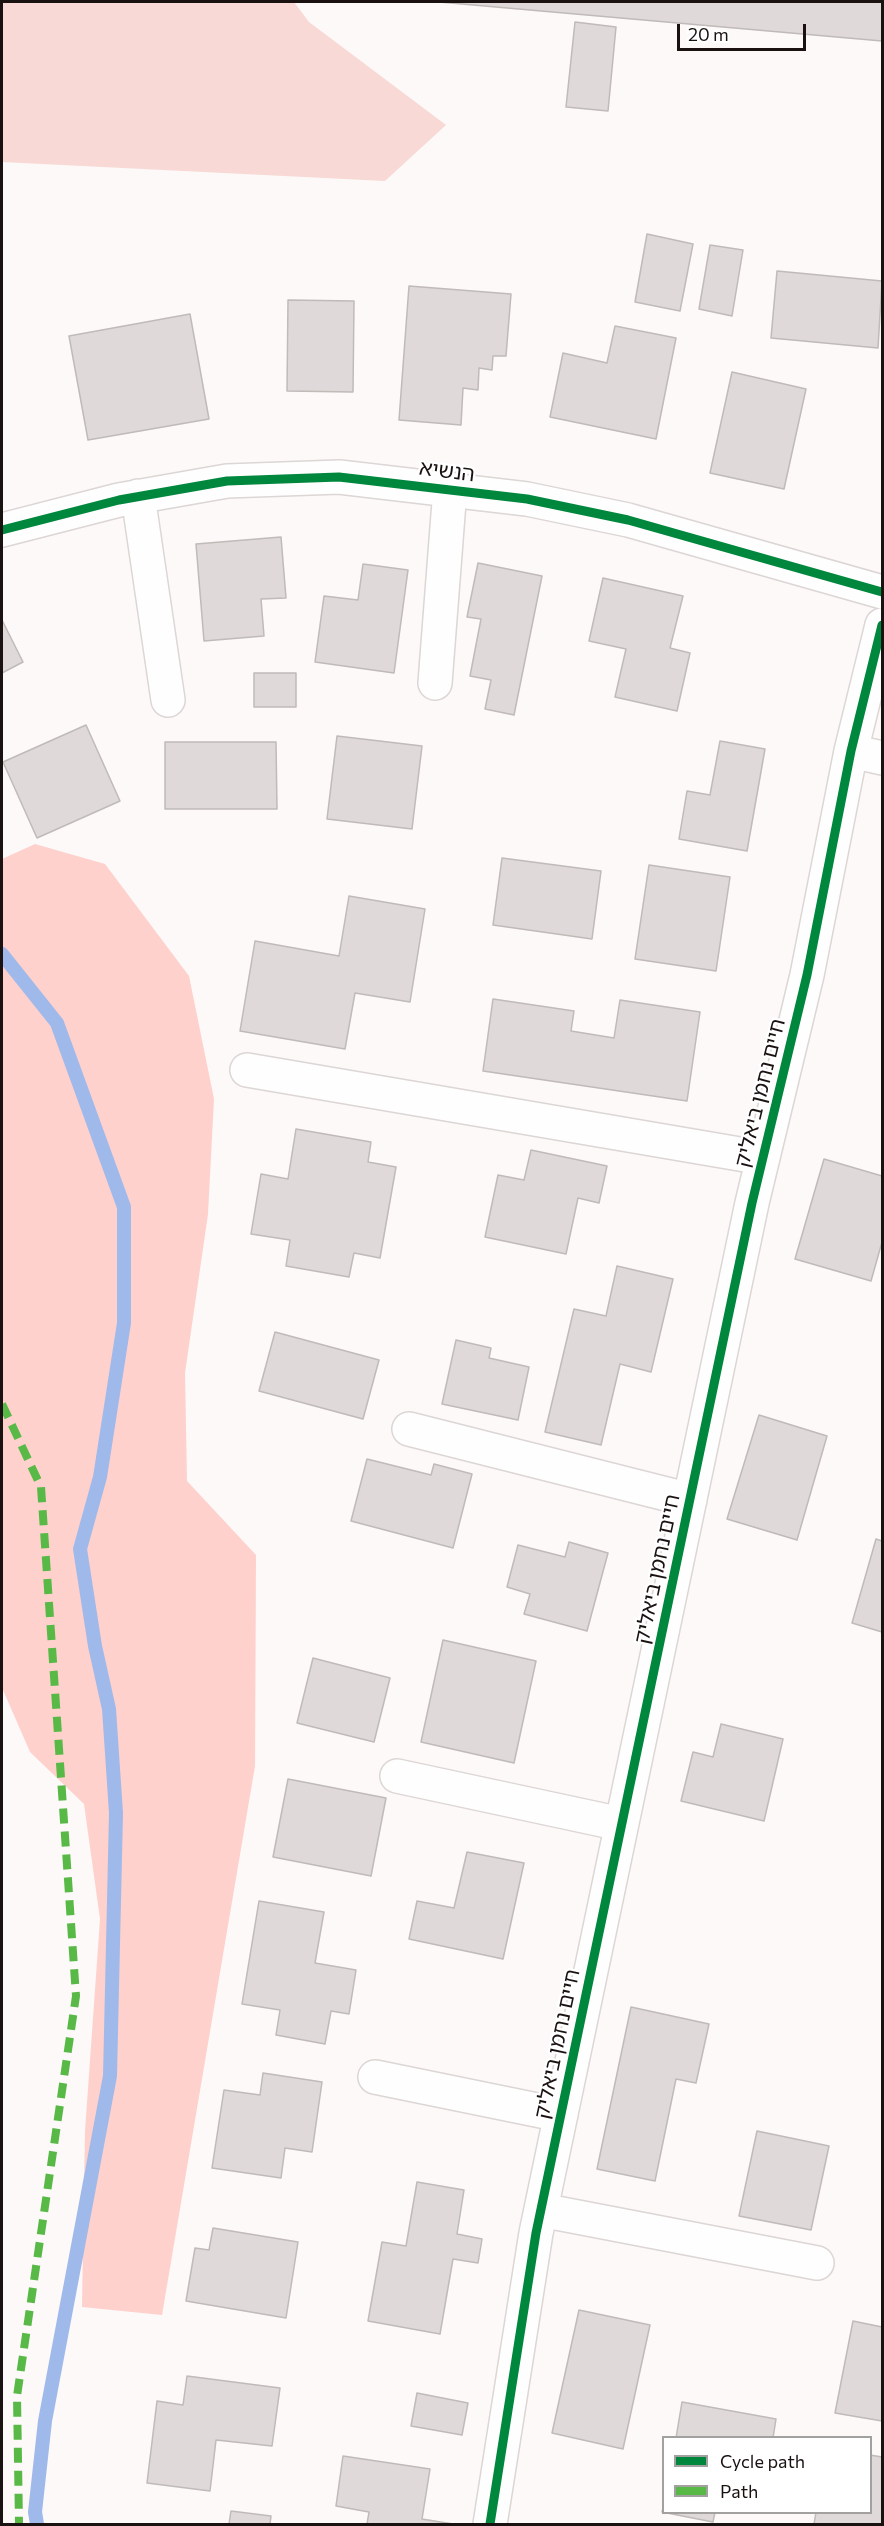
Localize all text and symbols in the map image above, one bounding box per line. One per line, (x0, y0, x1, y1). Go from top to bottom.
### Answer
scale bar (680, 12, 809, 50)
text: 20 m (688, 23, 729, 45)
street label: הנשיא (418, 455, 476, 487)
street label: חיים נחמן ביאליק (729, 1016, 791, 1170)
street label: חיים נחמן ביאליק (629, 1492, 685, 1646)
street label: חיים נחמן ביאליק (529, 1967, 585, 2121)
legend (662, 2436, 872, 2514)
text: Cycle path (720, 2450, 805, 2472)
text: Path (720, 2480, 758, 2502)

